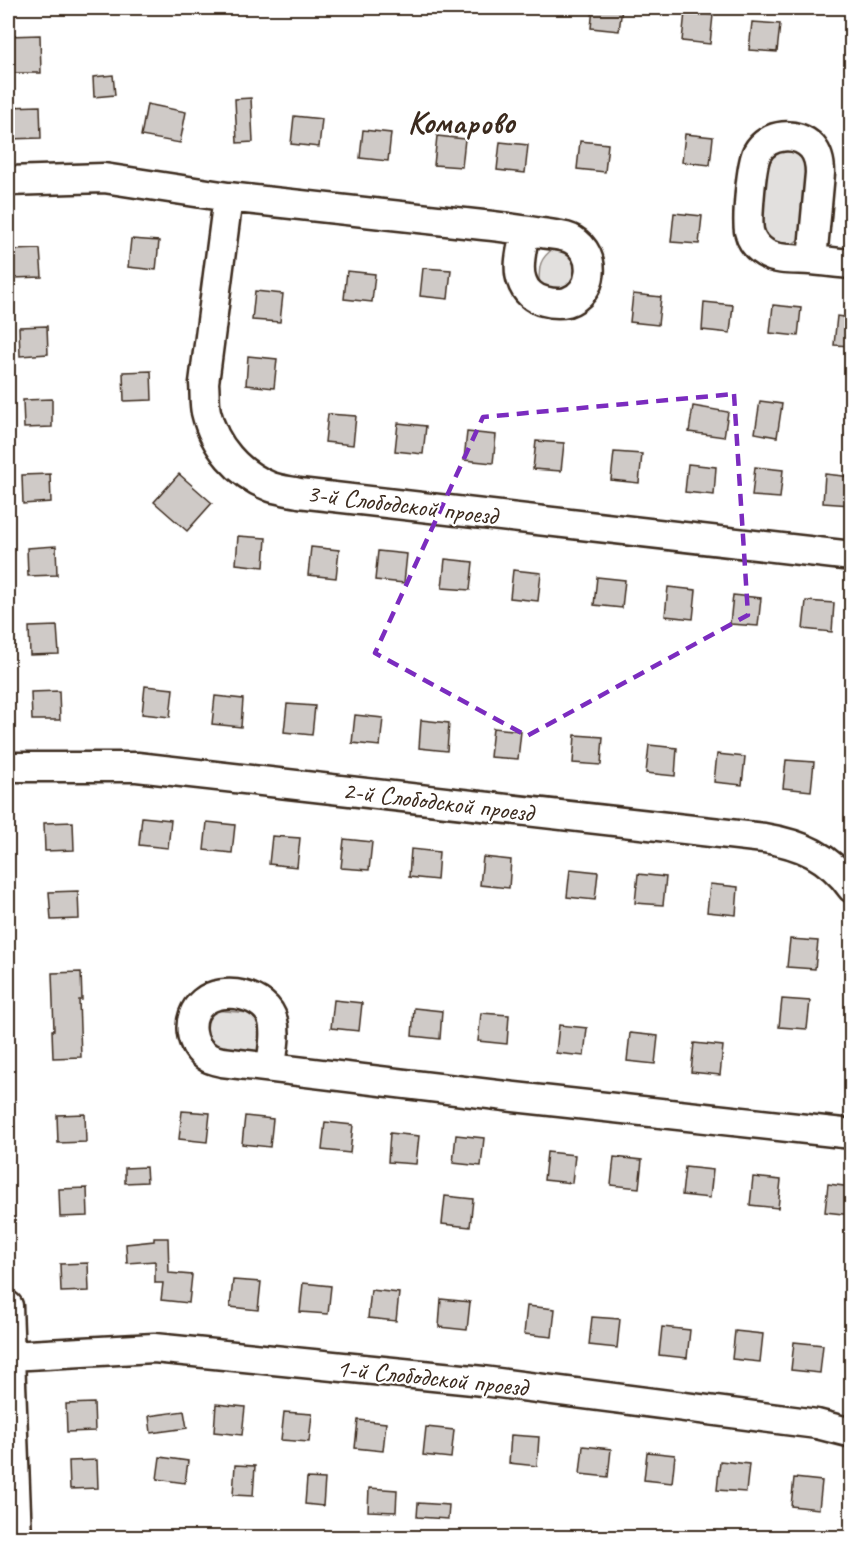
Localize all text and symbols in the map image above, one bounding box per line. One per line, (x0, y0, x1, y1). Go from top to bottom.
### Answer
district label: Комарово (408, 102, 517, 143)
street label: 3-й Слободской проезд (305, 476, 502, 533)
street label: 2-й Слободской проезд (341, 773, 538, 830)
street label: 1-й Слободской проезд (335, 1351, 532, 1404)

